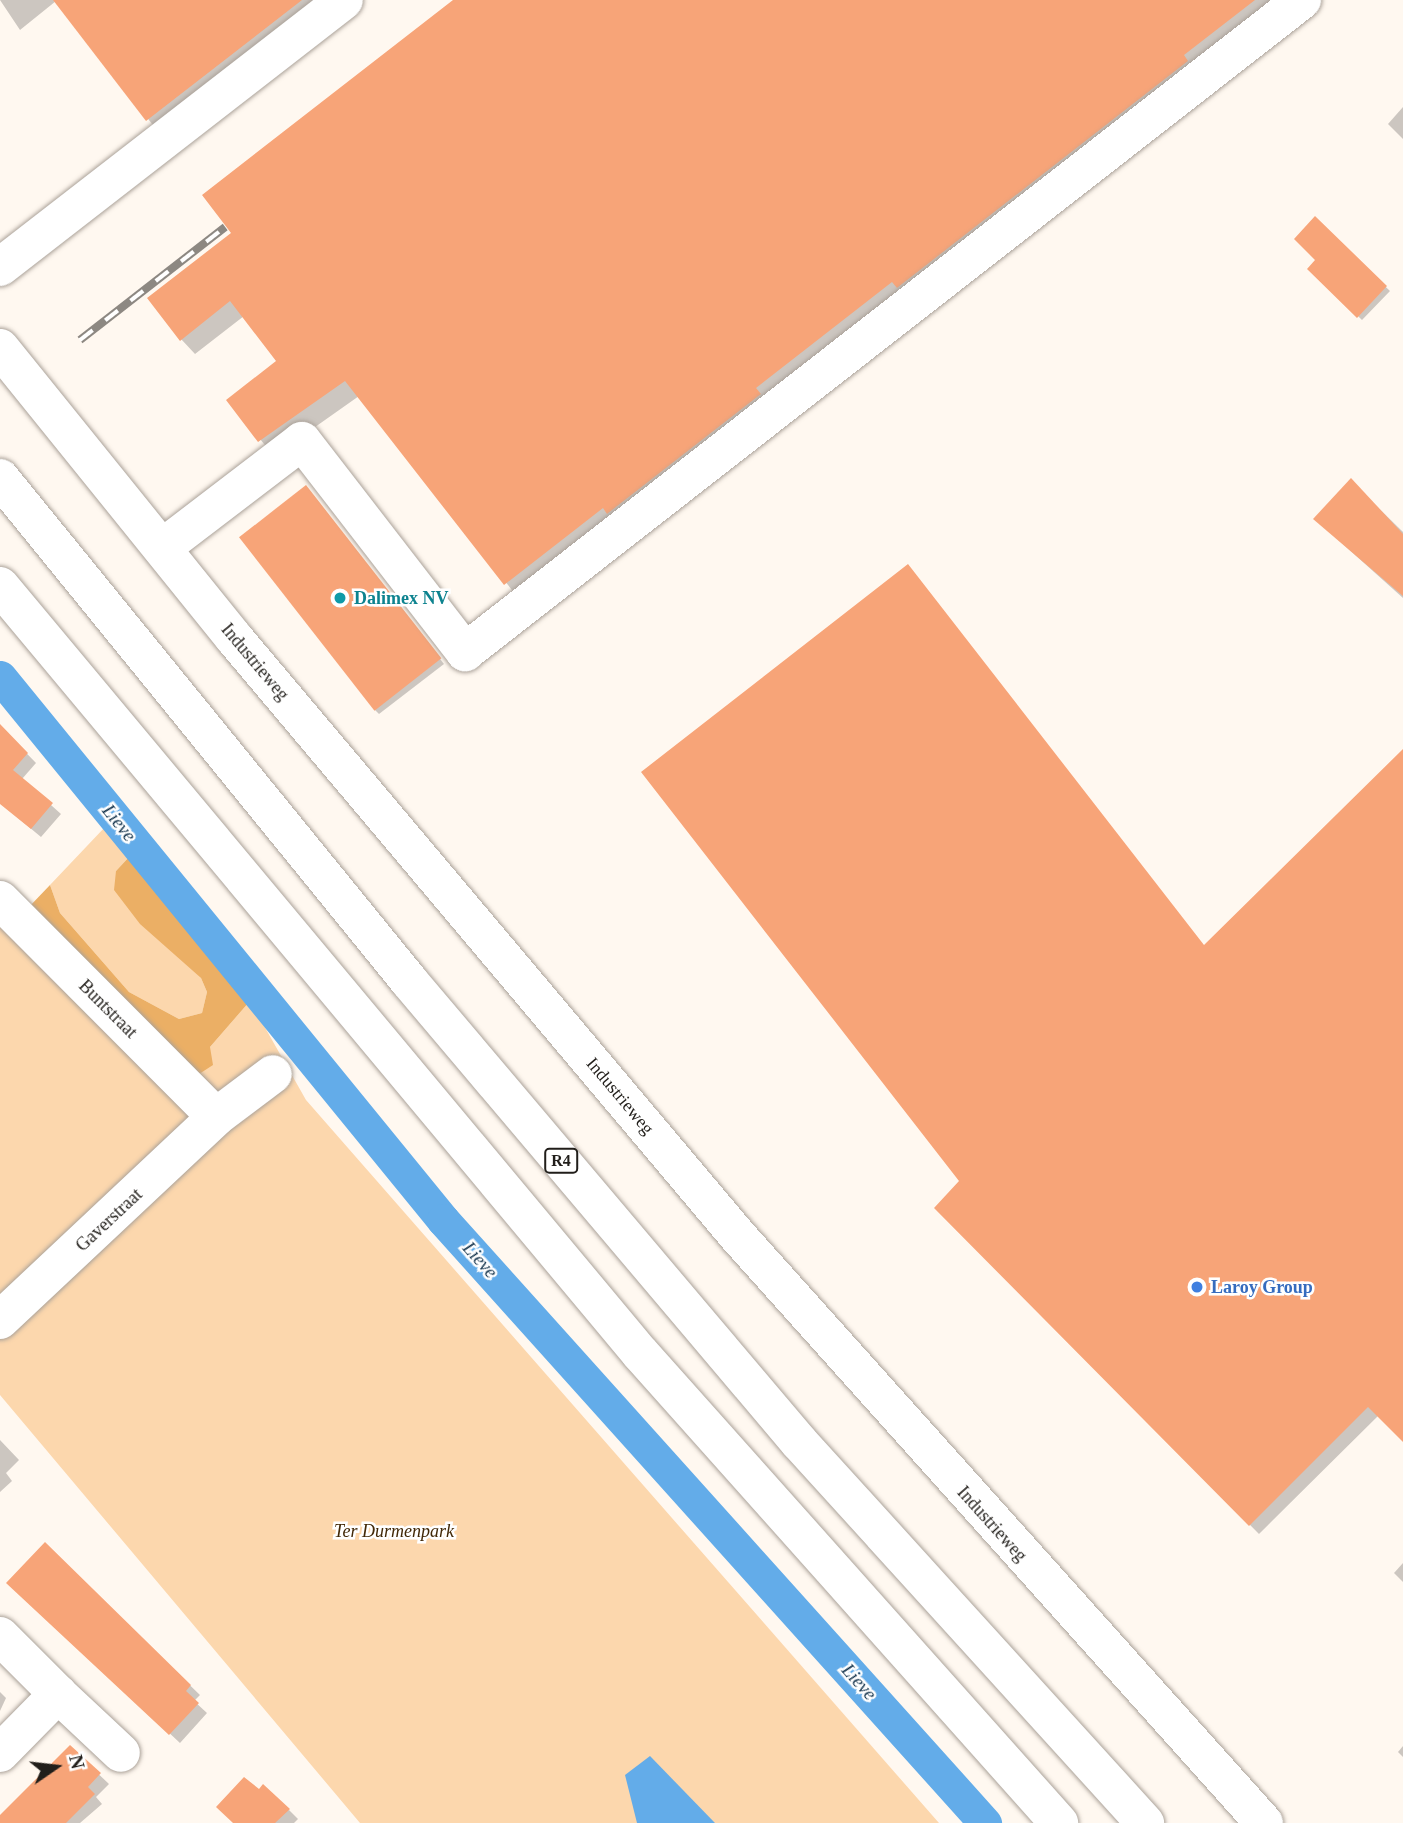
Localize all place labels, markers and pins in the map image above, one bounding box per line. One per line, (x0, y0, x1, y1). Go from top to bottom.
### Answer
place label: Dalimex NV (354, 587, 448, 609)
marker: Dalimex NV (332, 590, 348, 606)
place label: Laroy Group (1211, 1276, 1313, 1298)
marker: Laroy Group (1189, 1279, 1205, 1295)

